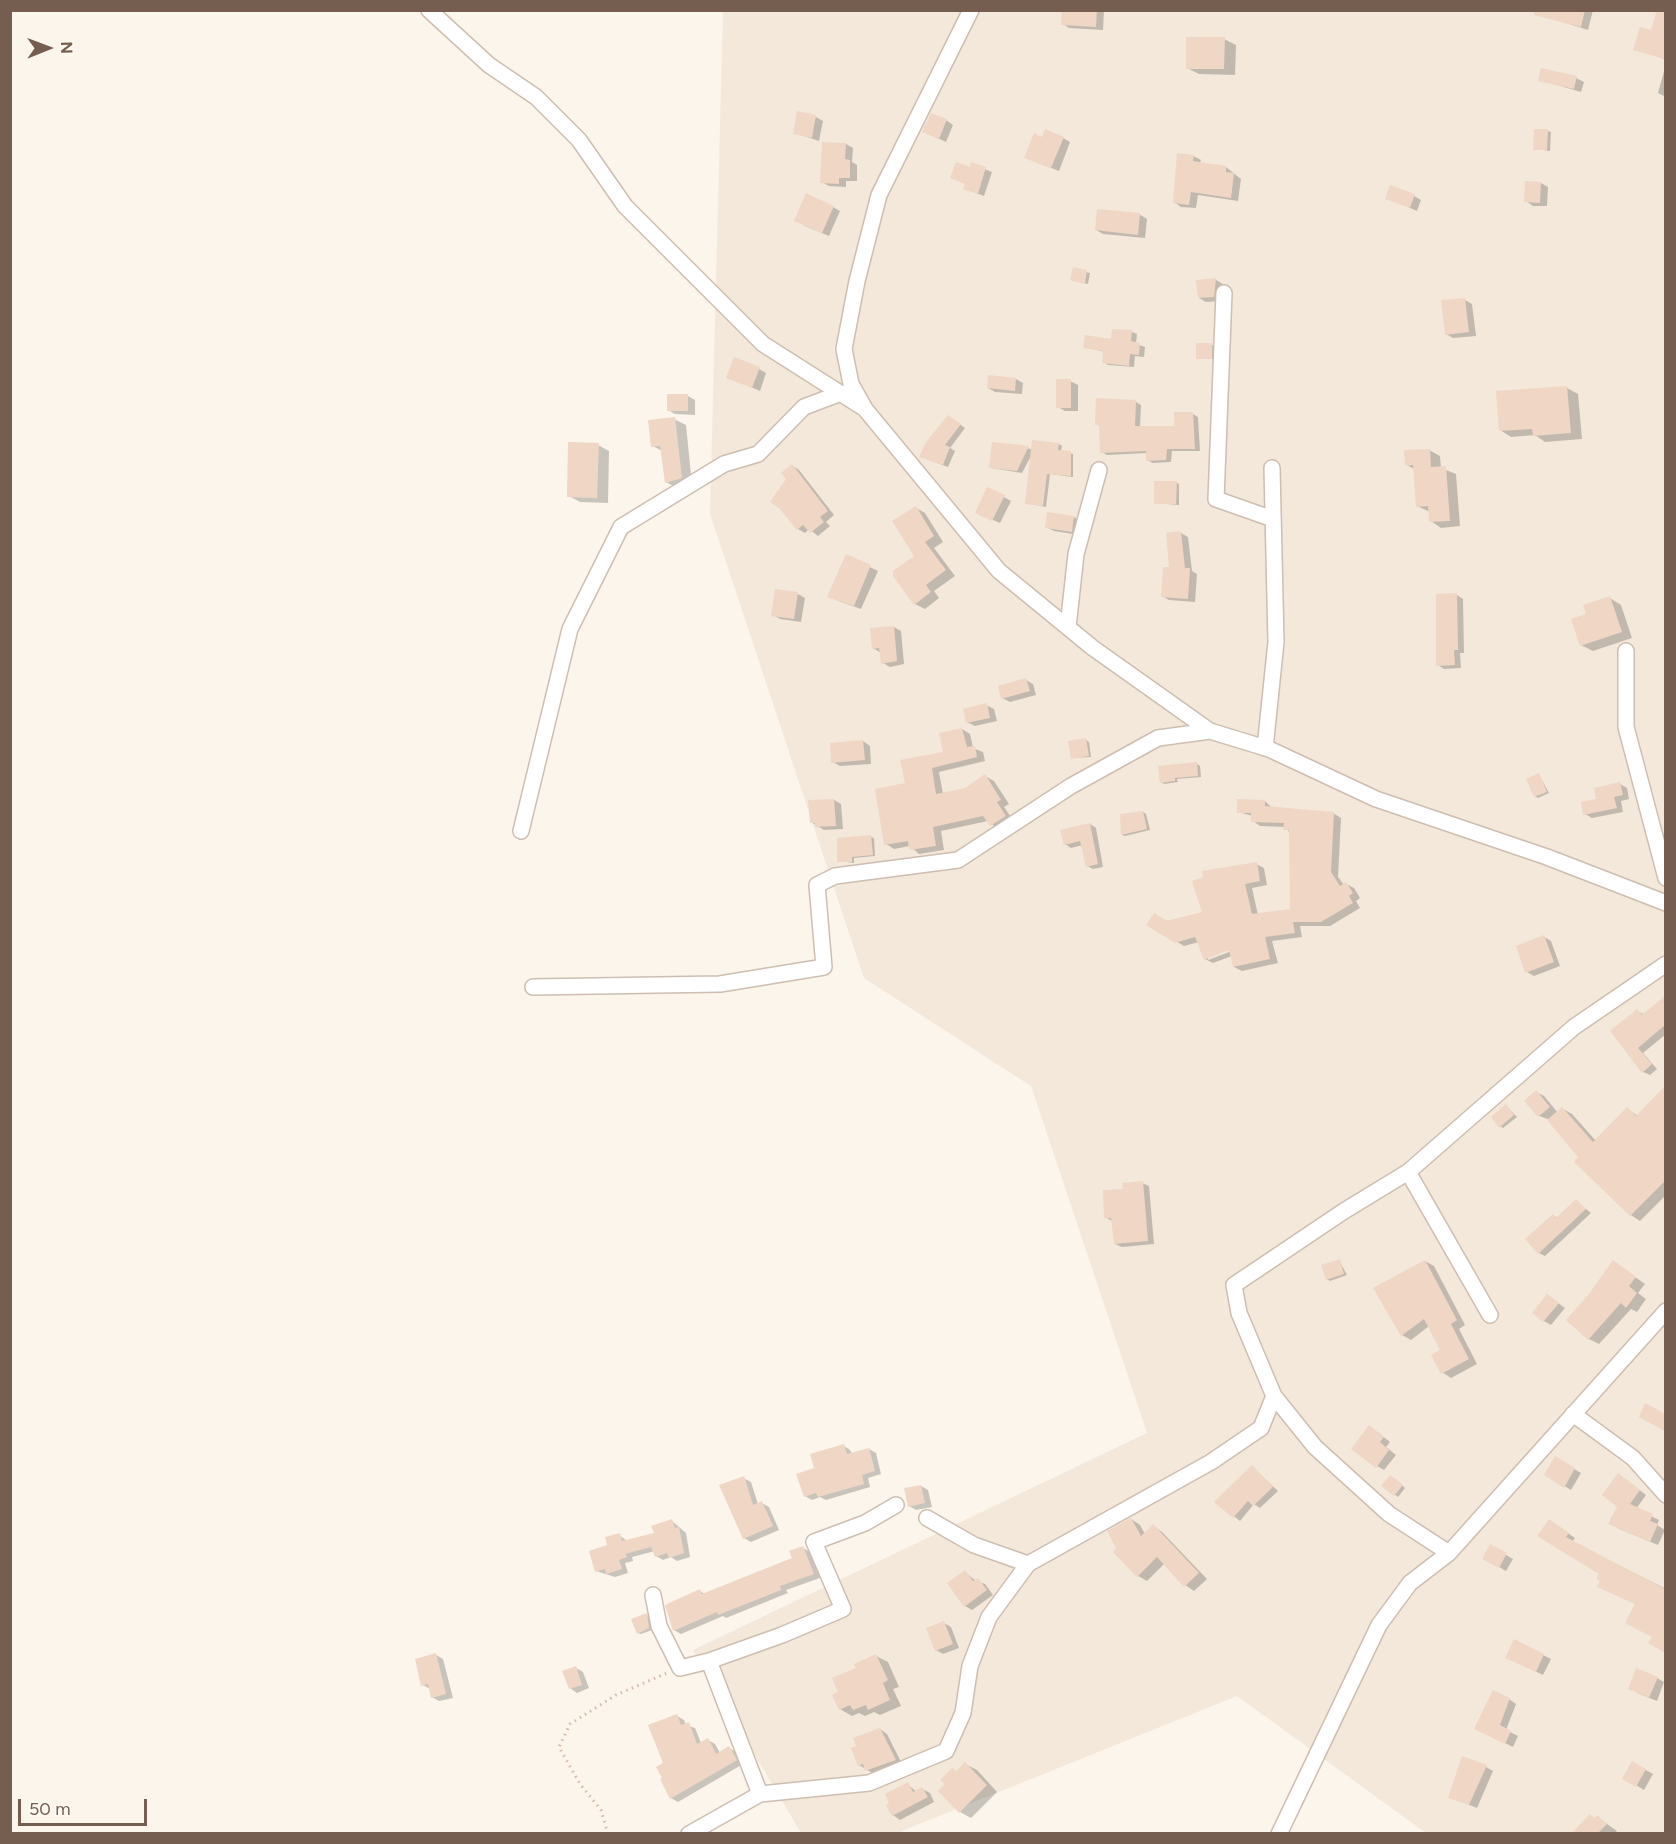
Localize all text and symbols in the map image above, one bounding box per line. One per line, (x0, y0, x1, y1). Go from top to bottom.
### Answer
north arrow (18, 18, 78, 78)
text: N (57, 41, 76, 54)
scale bar (21, 1787, 150, 1825)
text: 50 m (29, 1798, 71, 1820)

